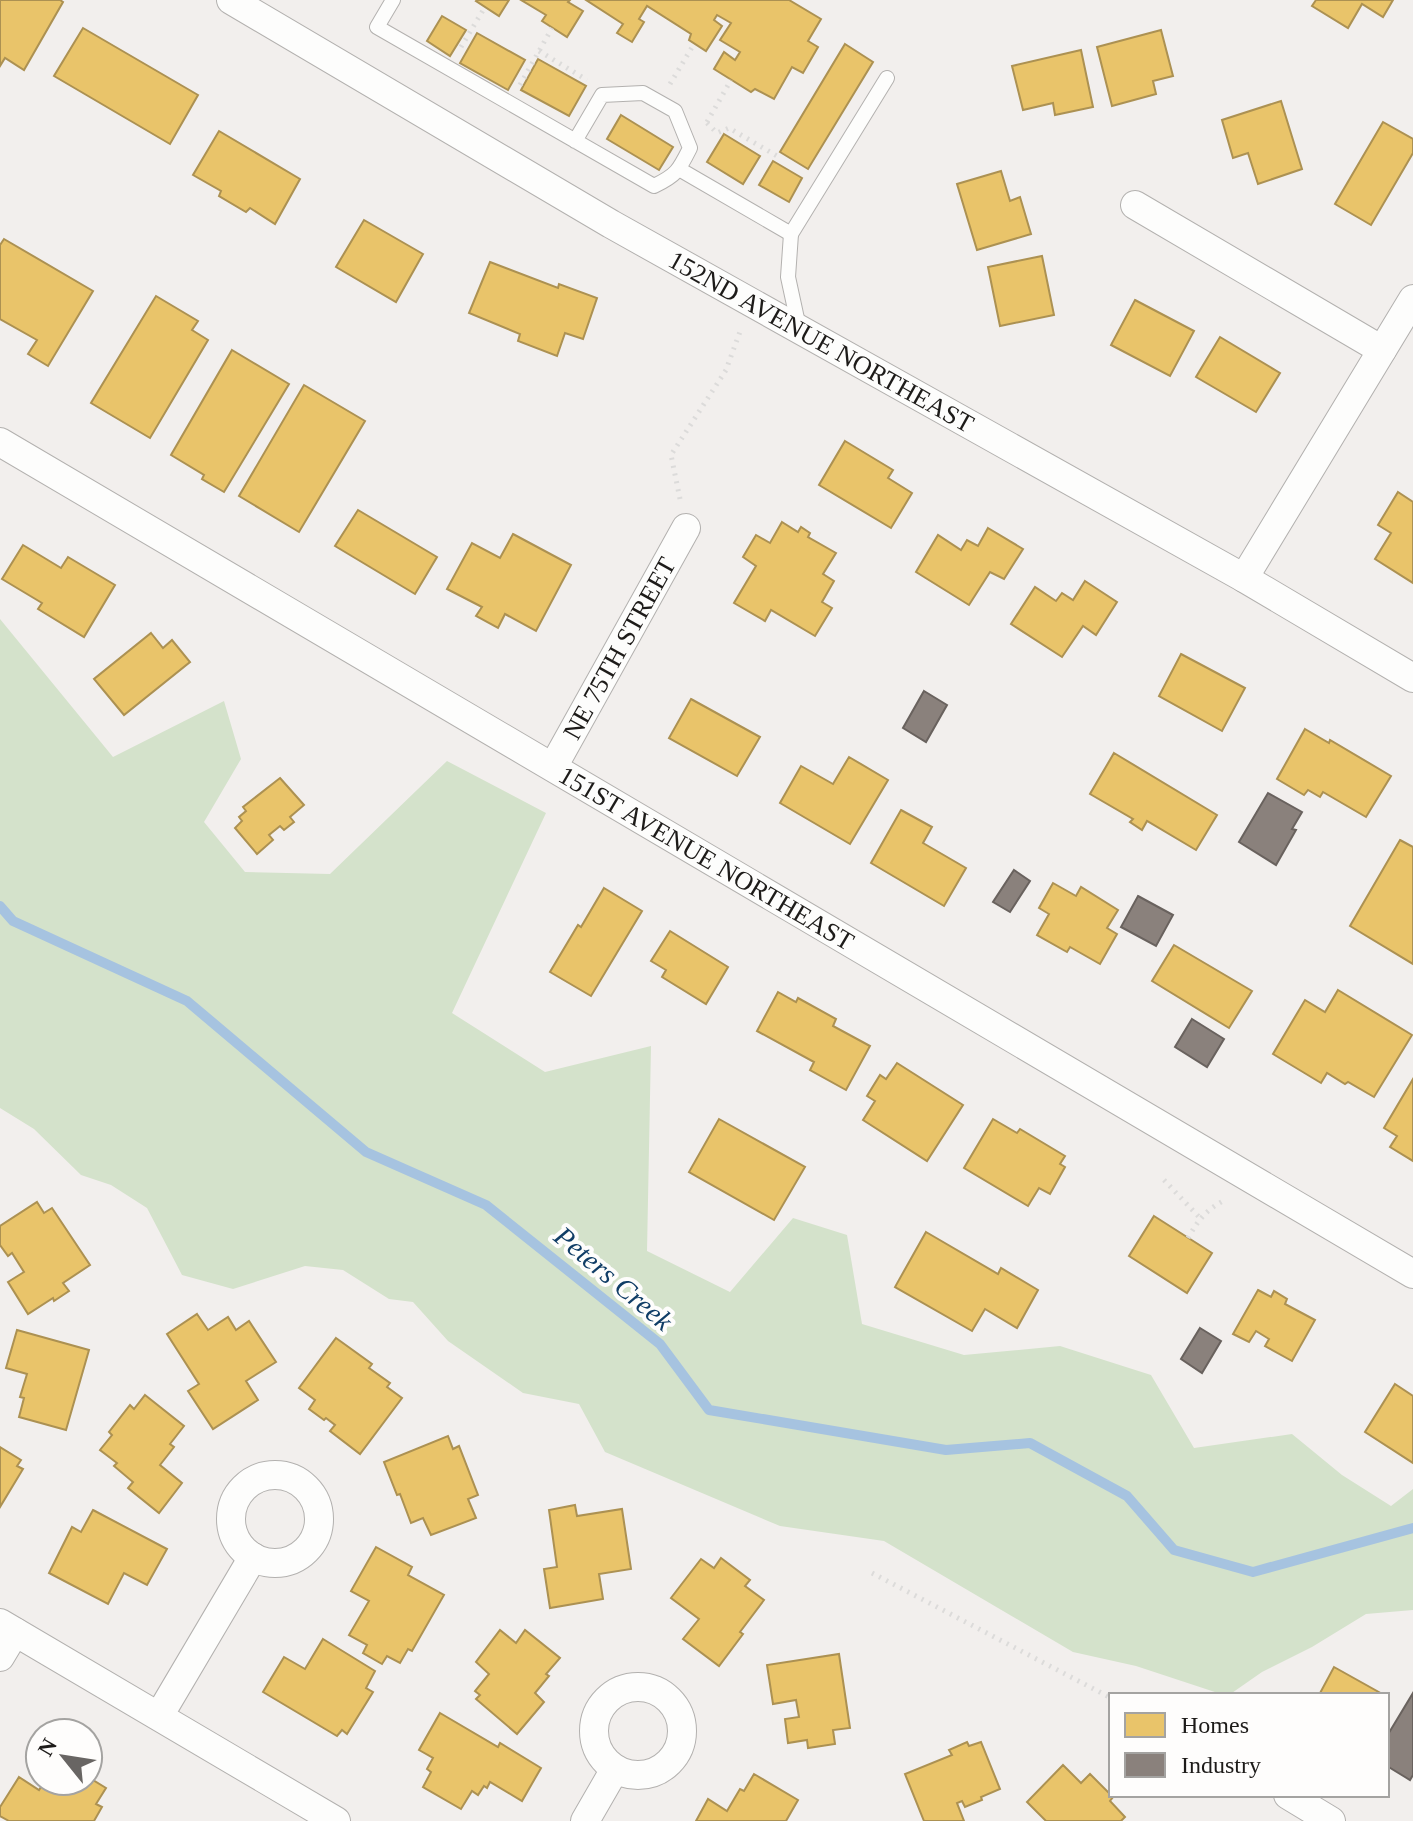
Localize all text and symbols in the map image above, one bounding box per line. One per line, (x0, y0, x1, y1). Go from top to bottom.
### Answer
street label: 152ND AVENUE NORTHEAST (663, 245, 979, 439)
street label: NE 75TH STREET (557, 552, 682, 744)
street label: 151ST AVENUE NORTHEAST (554, 760, 859, 957)
water label: Peters Creek (548, 1219, 679, 1337)
legend (1109, 1693, 1389, 1797)
text: Homes (1181, 1712, 1249, 1738)
north arrow (24, 1717, 104, 1797)
text: N (32, 1734, 62, 1760)
text: Industry (1181, 1752, 1261, 1778)

